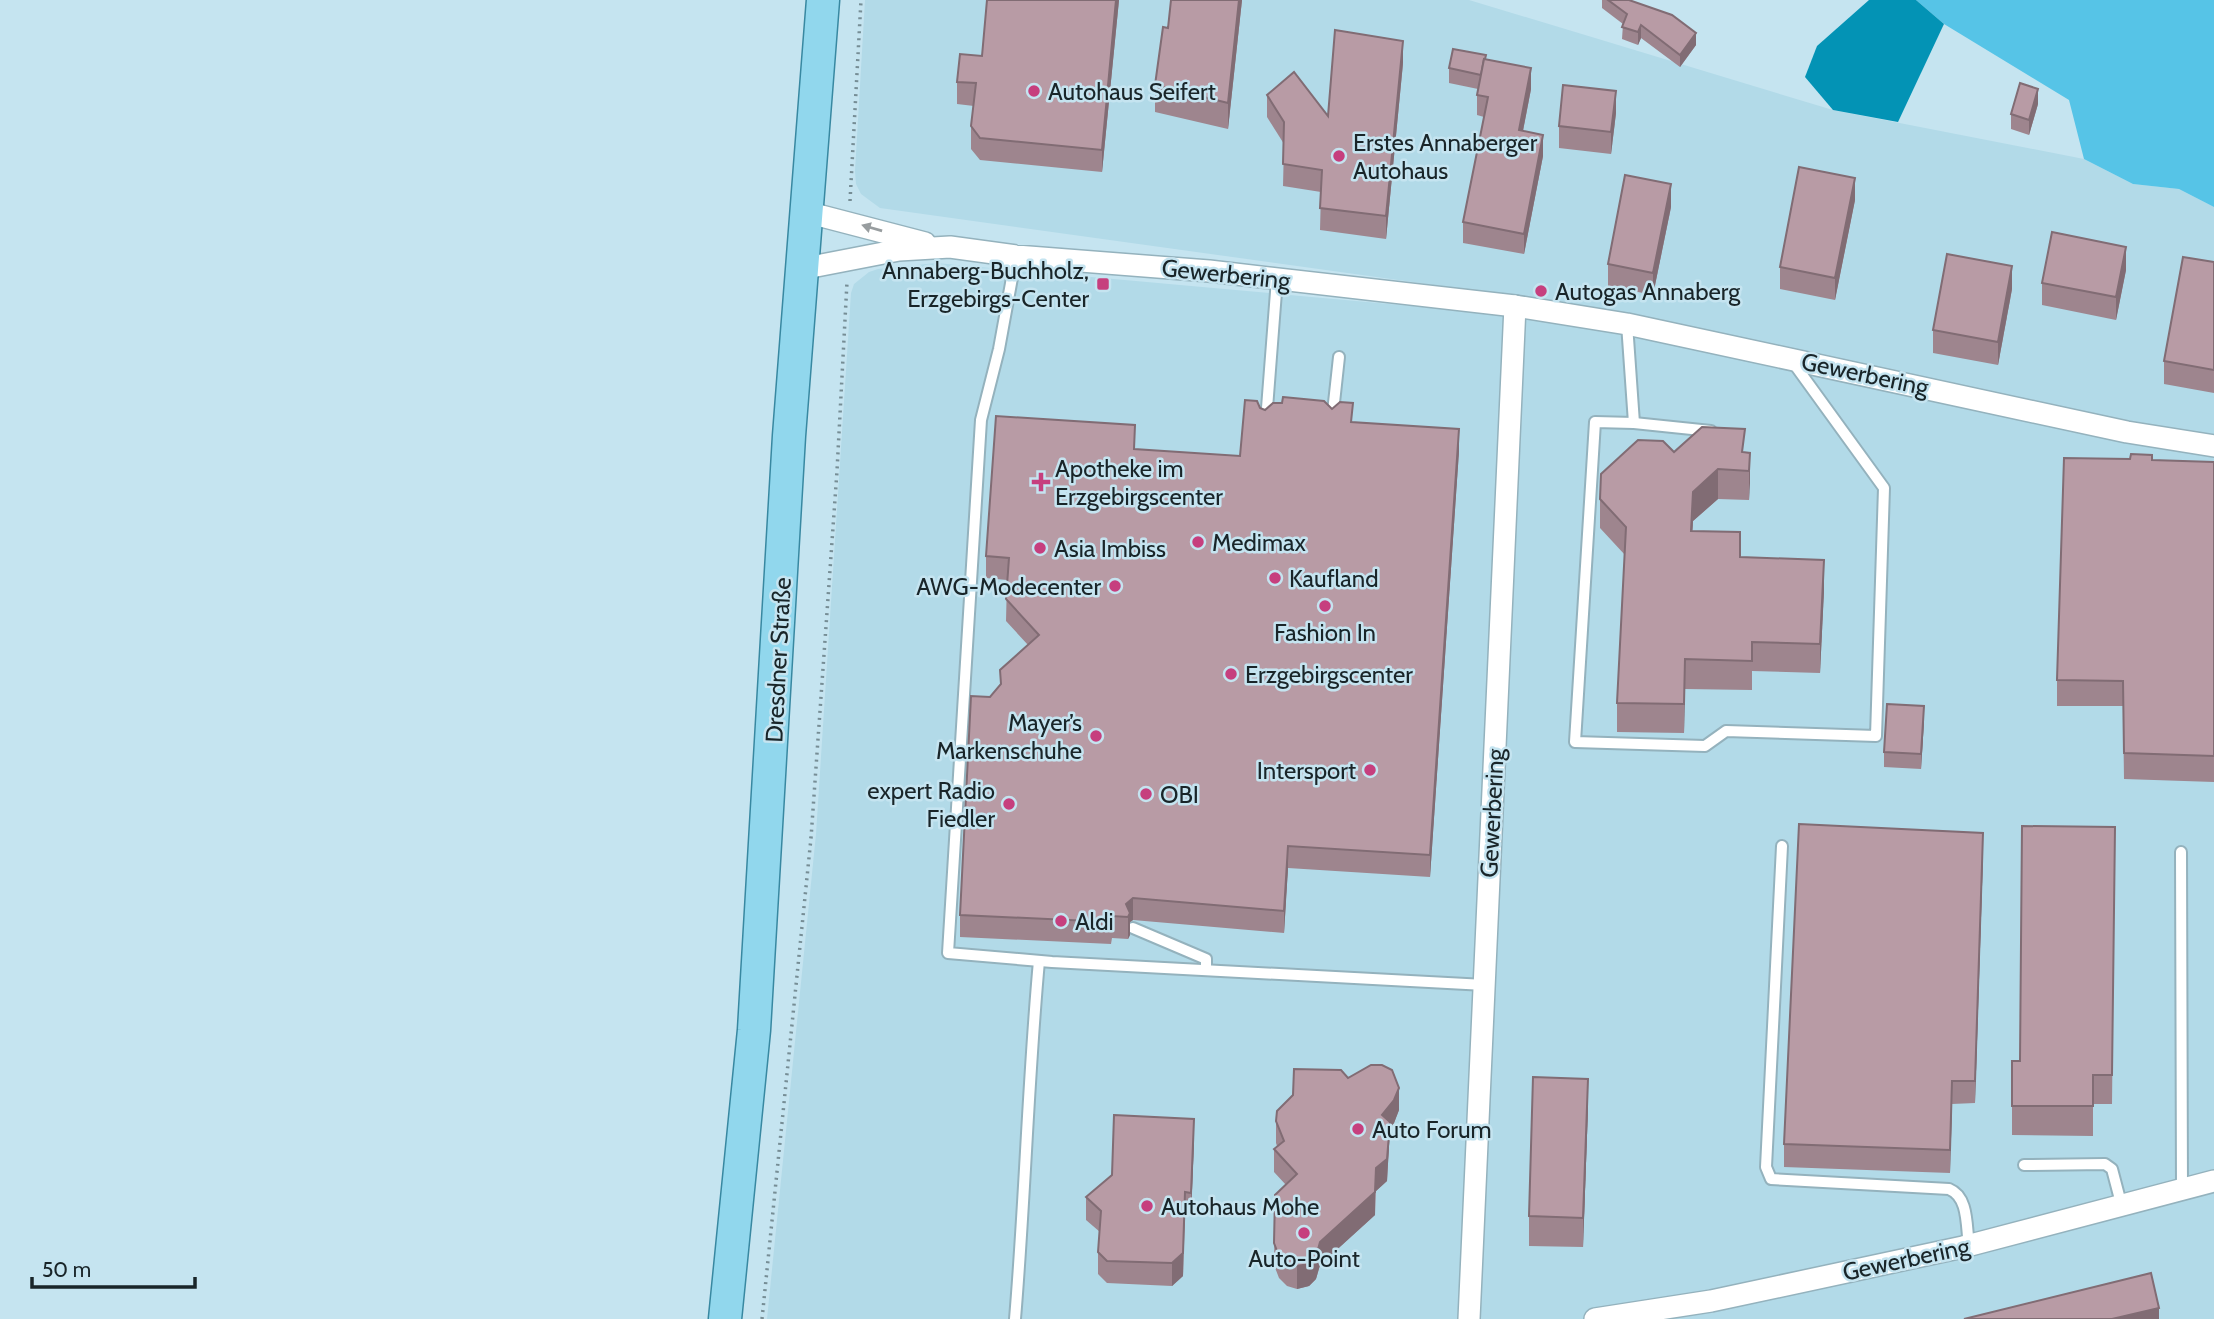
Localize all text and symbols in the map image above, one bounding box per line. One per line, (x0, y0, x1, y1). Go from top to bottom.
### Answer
place label: Autohaus Seifert (1048, 77, 1216, 106)
marker: Autohaus Seifert (1026, 83, 1042, 99)
place label: Erstes Annaberger Autohaus (1353, 128, 1538, 185)
marker: Erstes Annaberger Autohaus (1331, 148, 1347, 164)
one-way arrow (860, 222, 882, 233)
street label: Gewerbering (1160, 253, 1293, 295)
place label: Annaberg-Buchholz, Erzgebirgs-Center (882, 256, 1089, 313)
marker: Annaberg-Buchholz, Erzgebirgs-Center (1095, 276, 1111, 292)
place label: Autogas Annaberg (1555, 277, 1741, 306)
marker: Autogas Annaberg (1533, 283, 1549, 299)
street label: Gewerbering (1799, 346, 1932, 402)
place label: Apotheke im Erzgebirgscenter (1055, 454, 1223, 511)
marker: Apotheke im Erzgebirgscenter (1033, 474, 1049, 490)
place label: Medimax (1212, 528, 1306, 557)
place label: Asia Imbiss (1054, 534, 1166, 563)
marker: Medimax (1190, 534, 1206, 550)
marker: Asia Imbiss (1032, 540, 1048, 556)
place label: Kaufland (1289, 564, 1379, 593)
marker: Kaufland (1267, 570, 1283, 586)
place label: AWG-Modecenter (916, 572, 1101, 601)
street label: Dresdner Straße (759, 577, 797, 743)
marker: AWG-Modecenter (1107, 578, 1123, 594)
marker: Fashion In (1317, 598, 1333, 614)
place label: Fashion In (1274, 618, 1376, 647)
place label: Erzgebirgscenter (1245, 660, 1413, 689)
marker: Erzgebirgscenter (1223, 666, 1239, 682)
place label: Mayer’s Markenschuhe (936, 708, 1082, 765)
marker: Mayer’s Markenschuhe (1088, 728, 1104, 744)
street label: Gewerbering (1474, 747, 1510, 878)
place label: Intersport (1257, 756, 1356, 785)
marker: Intersport (1362, 762, 1378, 778)
place label: expert Radio Fiedler (867, 776, 995, 833)
place label: OBI (1160, 780, 1199, 809)
marker: OBI (1138, 786, 1154, 802)
marker: expert Radio Fiedler (1001, 796, 1017, 812)
place label: Aldi (1075, 907, 1114, 936)
marker: Aldi (1053, 913, 1069, 929)
place label: Auto Forum (1372, 1115, 1492, 1144)
marker: Auto Forum (1350, 1121, 1366, 1137)
place label: Autohaus Mohe (1161, 1192, 1319, 1221)
marker: Autohaus Mohe (1139, 1198, 1155, 1214)
marker: Auto-Point (1296, 1225, 1312, 1241)
street label: Gewerbering (1840, 1231, 1973, 1287)
place label: Auto-Point (1248, 1244, 1360, 1273)
scale bar (32, 1246, 194, 1290)
text: 50 m (42, 1257, 91, 1282)

